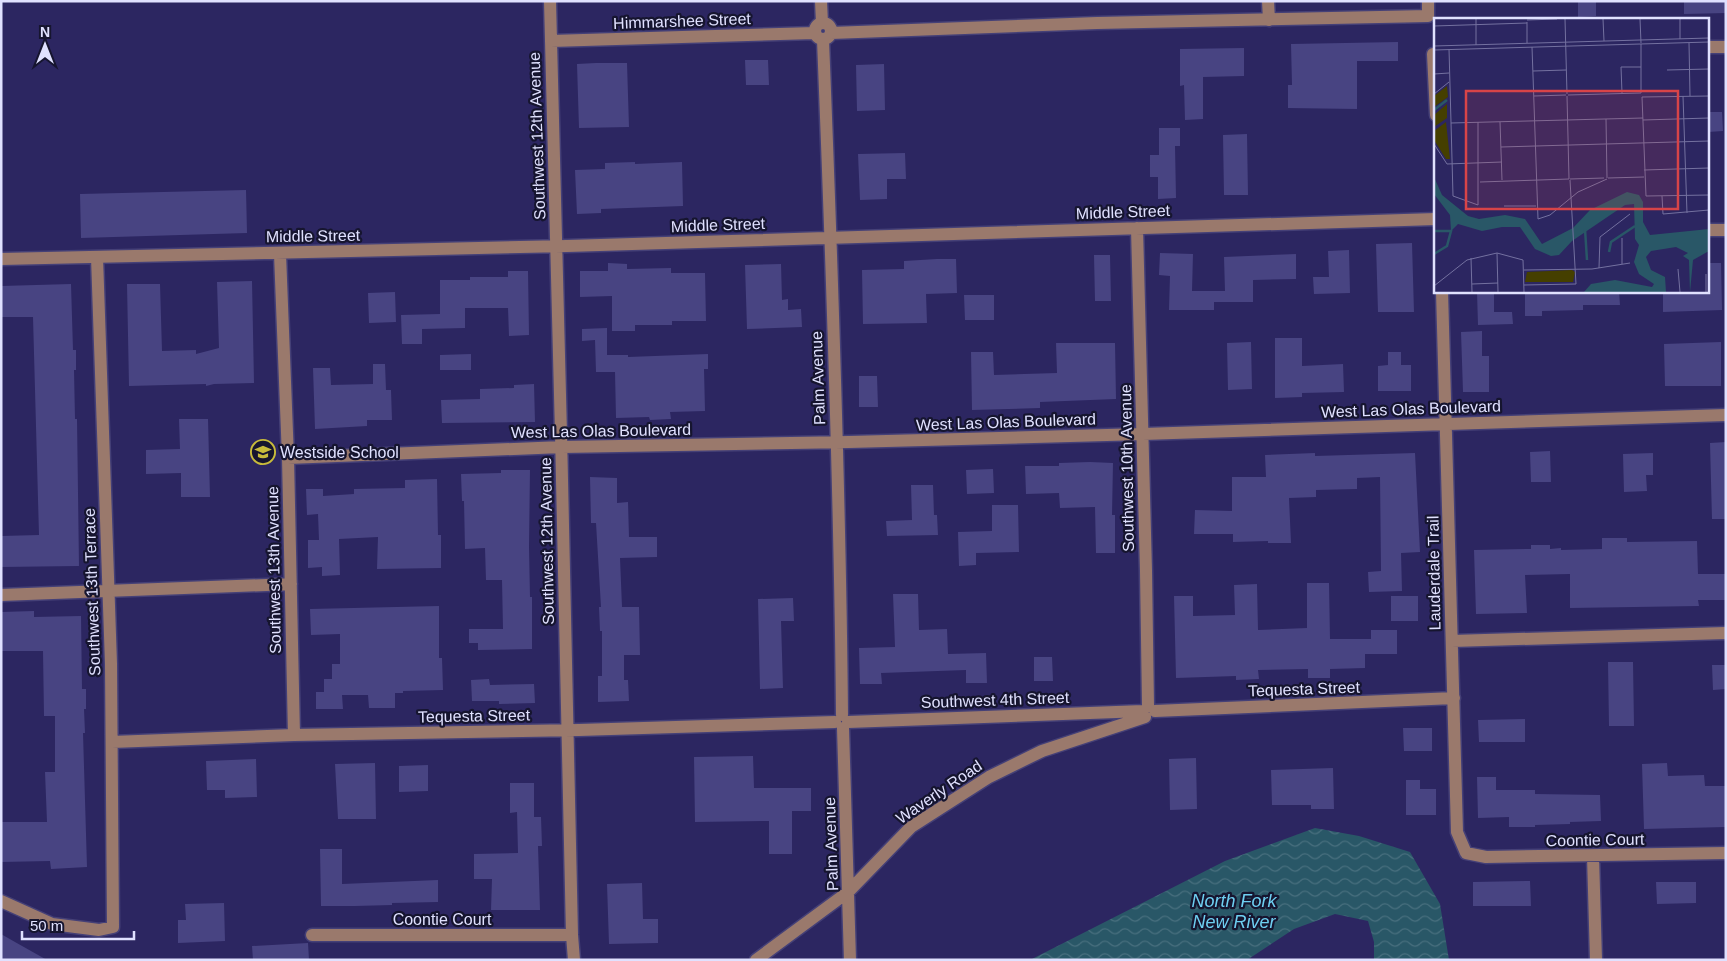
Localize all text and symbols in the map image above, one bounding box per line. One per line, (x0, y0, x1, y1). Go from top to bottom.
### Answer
street label: Himmarshee Street (613, 10, 752, 32)
inset map (1434, 18, 1710, 292)
north arrow (20, 20, 70, 70)
text: N (40, 24, 50, 40)
street label: Southwest 12th Avenue (526, 52, 548, 220)
street label: Middle Street (1076, 202, 1171, 222)
street label: Middle Street (671, 215, 766, 235)
street label: Middle Street (266, 227, 361, 245)
street label: Palm Avenue (808, 331, 828, 425)
street label: Southwest 10th Avenue (1117, 384, 1137, 552)
street label: West Las Olas Boulevard (1321, 397, 1501, 421)
street label: West Las Olas Boulevard (916, 410, 1096, 434)
street label: West Las Olas Boulevard (511, 421, 691, 441)
school or university icon: Westside School (250, 439, 276, 465)
place label: Westside School (280, 444, 399, 461)
street label: Southwest 12th Avenue (537, 457, 557, 625)
street label: Southwest 13th Avenue (264, 486, 284, 654)
street label: Southwest 13th Terrace (81, 508, 103, 676)
street label: Lauderdale Trail (1424, 515, 1444, 631)
street label: Tequesta Street (1248, 679, 1361, 699)
street label: Southwest 4th Street (920, 689, 1070, 711)
street label: Tequesta Street (418, 707, 531, 725)
street label: Waverly Road (893, 757, 985, 827)
street label: Palm Avenue (821, 797, 841, 891)
street label: Coontie Court (1545, 831, 1645, 849)
water label: North Fork New River (1191, 891, 1278, 932)
scale bar (22, 908, 135, 940)
street label: Coontie Court (393, 911, 492, 928)
text: 50 m (30, 917, 63, 934)

